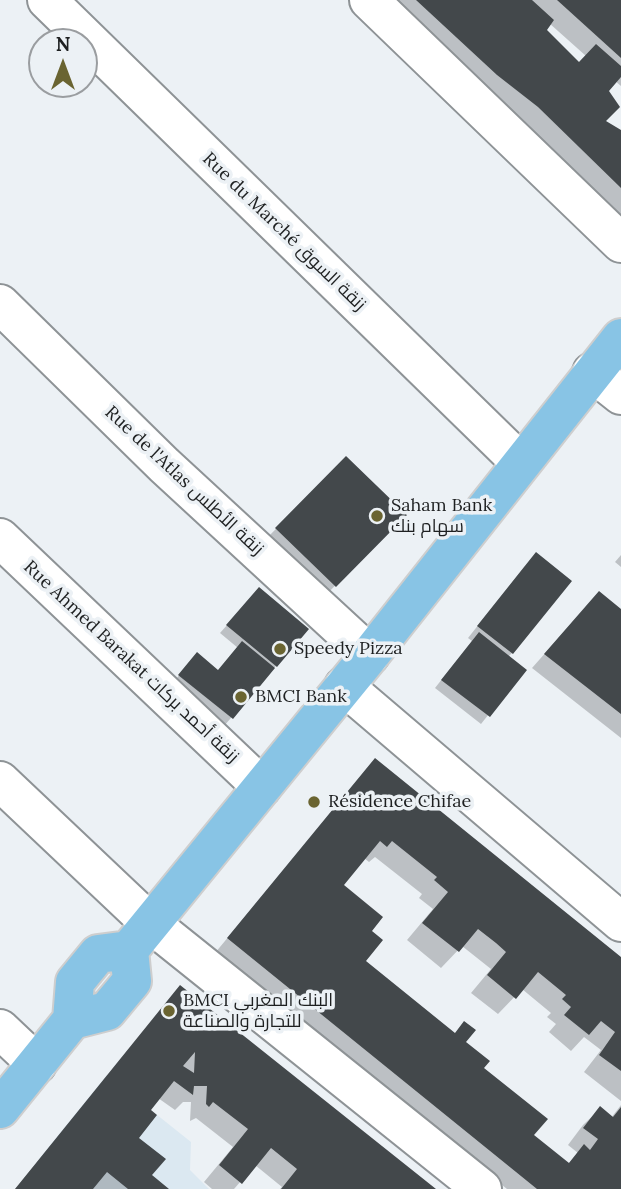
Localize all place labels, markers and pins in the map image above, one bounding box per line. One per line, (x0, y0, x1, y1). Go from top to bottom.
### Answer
place label: Saham Bank سهام بنك (391, 495, 492, 538)
marker: Saham Bank سهام بنك (369, 508, 385, 524)
place label: Speedy Pizza (294, 638, 403, 660)
marker: Speedy Pizza (272, 641, 288, 657)
place label: BMCI Bank (255, 686, 347, 708)
marker: BMCI Bank (233, 689, 249, 705)
place label: Résidence Chifae (328, 791, 471, 813)
marker: Résidence Chifae (306, 794, 322, 810)
place label: BMCI البنك المغربي للتجارة والصناعة (183, 990, 333, 1032)
marker: BMCI البنك المغربي للتجارة والصناعة (161, 1003, 177, 1019)

